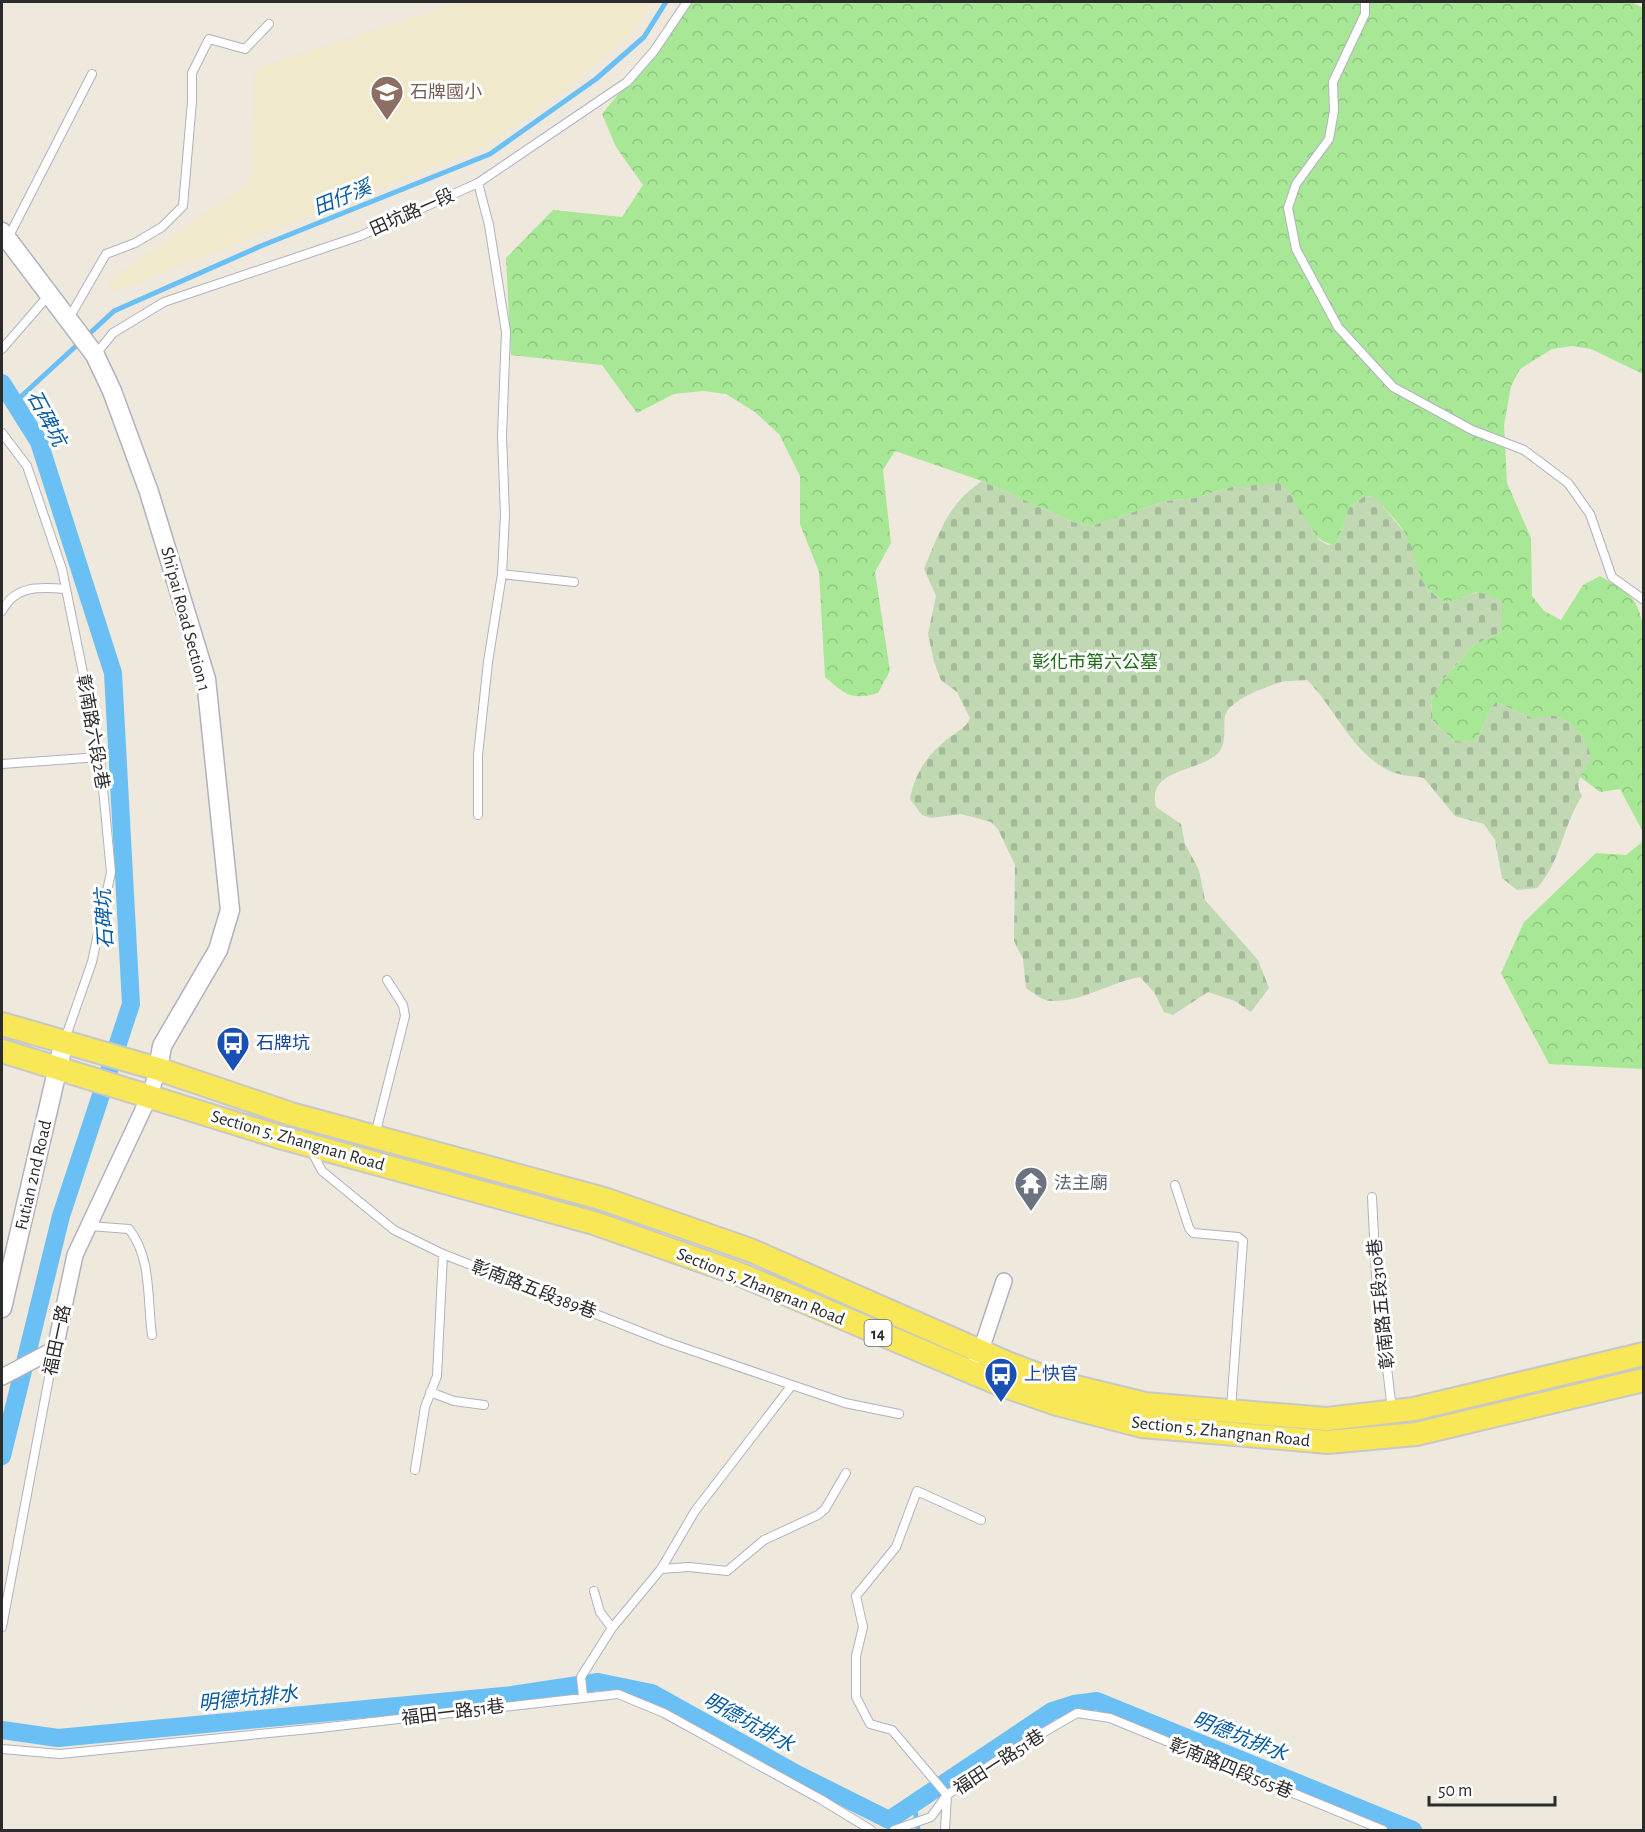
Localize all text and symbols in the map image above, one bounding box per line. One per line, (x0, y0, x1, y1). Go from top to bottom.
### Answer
school or university icon: 石牌國小 (369, 74, 405, 121)
place label: 石牌國小 (410, 82, 482, 102)
water label: 田仔溪 (310, 175, 377, 218)
street label: 田坑路一段 (367, 185, 457, 239)
water label: 石碑坑 (23, 387, 71, 452)
street label: Shi'pai Road Section 1 (157, 545, 213, 693)
park label: 彰化市第六公墓 (1032, 652, 1158, 672)
street label: 彰南路六段2巷 (73, 673, 113, 791)
water label: 石碑坑 (92, 885, 117, 949)
bus stop icon: 石牌坑 (215, 1025, 251, 1072)
place label: 石牌坑 (256, 1033, 310, 1053)
street label: Section 5, Zhangnan Road (209, 1108, 386, 1174)
street label: Futian 2nd Road (13, 1119, 55, 1232)
temple icon: 法主廟 (1013, 1165, 1049, 1212)
place label: 法主廟 (1054, 1173, 1108, 1193)
street label: 彰南路五段310巷 (1364, 1238, 1398, 1370)
street label: Section 5, Zhangnan Road (674, 1245, 847, 1329)
street label: 彰南路五段389巷 (469, 1256, 599, 1322)
street label: 福田一路 (40, 1303, 74, 1377)
road number: 14 (864, 1320, 892, 1346)
bus stop icon: 上快官 (983, 1356, 1019, 1403)
place label: 上快官 (1024, 1364, 1078, 1384)
street label: Section 5, Zhangnan Road (1131, 1414, 1311, 1450)
water label: 明德坑排水 (197, 1683, 300, 1714)
water label: 明德坑排水 (700, 1689, 798, 1756)
street label: 福田一路51巷 (400, 1696, 506, 1728)
water label: 明德坑排水 (1190, 1708, 1291, 1765)
street label: 福田一路51巷 (950, 1725, 1048, 1799)
street label: 彰南路四段565巷 (1166, 1734, 1296, 1802)
scale bar (1429, 1769, 1555, 1807)
text: 50 m (1438, 1782, 1472, 1800)

